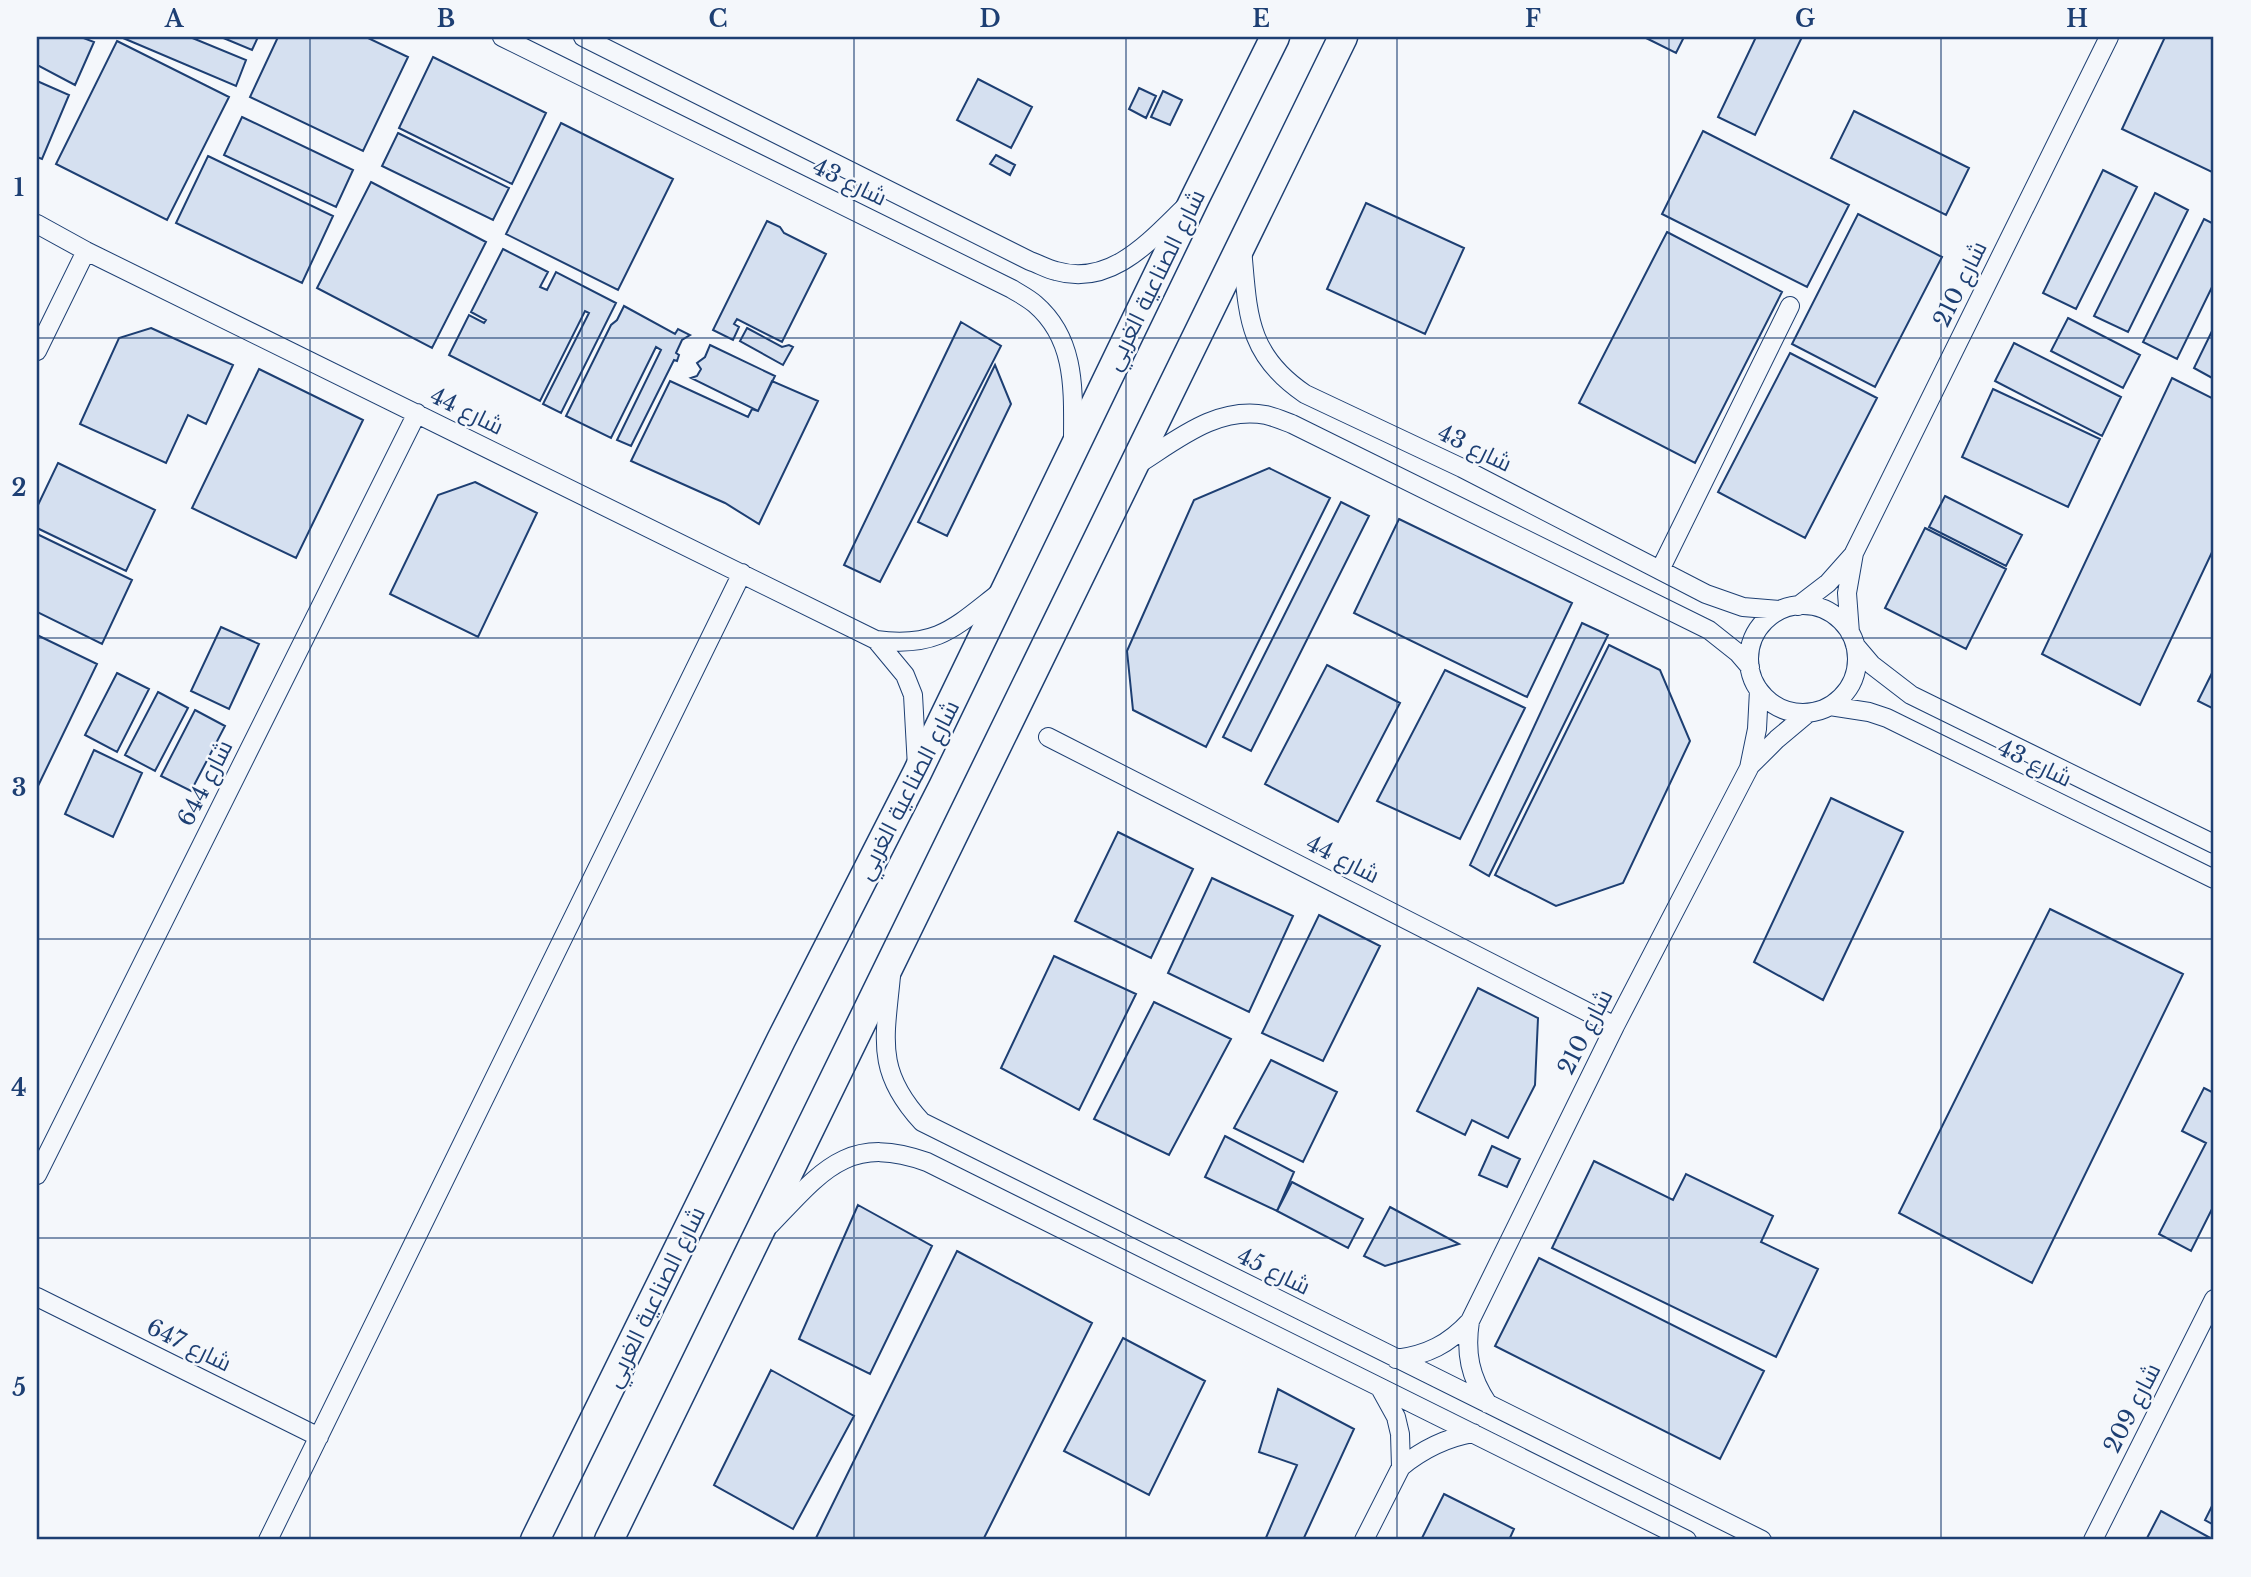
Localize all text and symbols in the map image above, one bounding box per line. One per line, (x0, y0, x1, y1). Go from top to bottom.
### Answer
text: A (164, 5, 185, 33)
text: B (437, 5, 455, 33)
text: C (709, 5, 727, 33)
text: D (979, 5, 1001, 33)
text: E (1252, 5, 1270, 33)
text: F (1525, 5, 1541, 33)
text: G (1795, 5, 1815, 33)
text: H (2066, 5, 2088, 33)
street label: شارع 43 (808, 152, 892, 214)
text: 1 (14, 174, 24, 202)
street label: شارع الصناعية الغربي (1099, 185, 1214, 377)
street label: شارع 210 (1927, 237, 1995, 332)
street label: شارع 44 (425, 381, 508, 442)
street label: شارع 43 (1433, 418, 1517, 480)
text: 2 (12, 474, 26, 502)
street label: شارع الصناعية الغربي (851, 696, 969, 886)
street label: شارع 43 (1993, 733, 2077, 795)
street label: شارع 644 (171, 735, 240, 832)
text: 3 (12, 774, 26, 802)
street label: شارع 44 (1301, 829, 1384, 891)
street label: شارع 210 (1552, 985, 1620, 1080)
text: 4 (11, 1074, 27, 1102)
street label: شارع الصناعية الغربي (599, 1202, 714, 1394)
street label: شارع 45 (1232, 1241, 1315, 1302)
street label: شارع 647 (141, 1312, 236, 1379)
street label: شارع 209 (2098, 1359, 2168, 1458)
text: 5 (12, 1374, 26, 1402)

